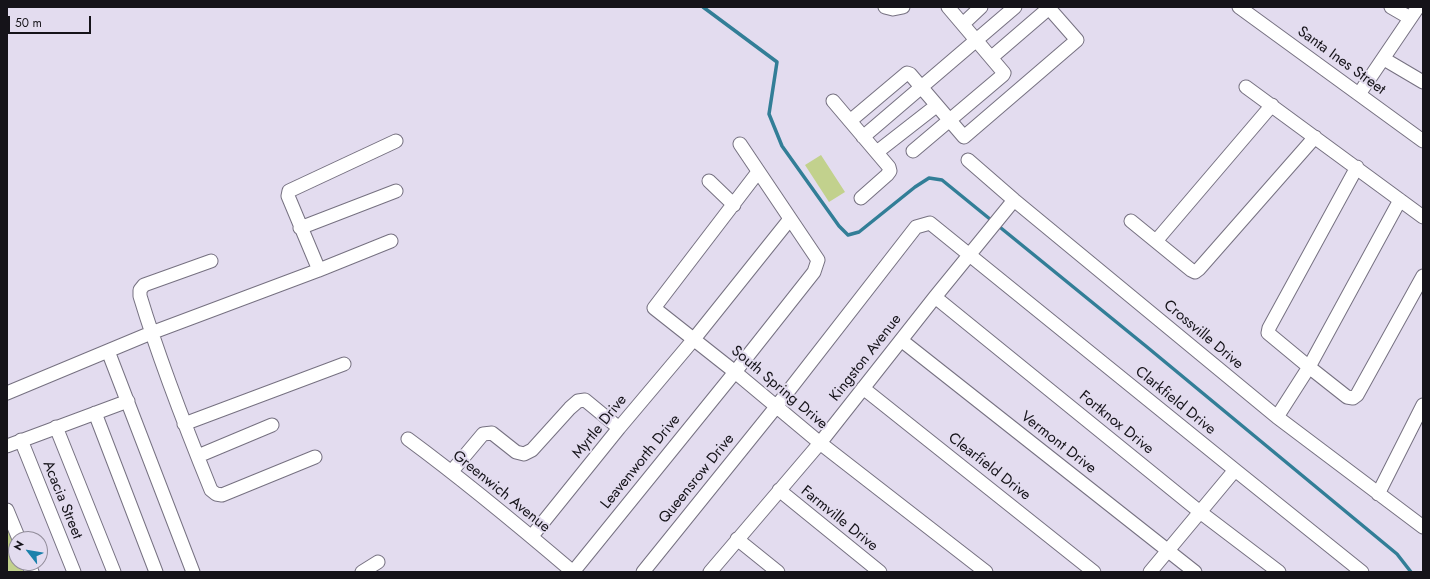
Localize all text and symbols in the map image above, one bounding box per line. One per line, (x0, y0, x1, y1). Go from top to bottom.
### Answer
scale bar (10, 8, 93, 34)
text: 50 m (15, 14, 42, 32)
street label: Santa Ines Street (1294, 23, 1388, 99)
street label: Crossville Drive (1160, 296, 1246, 374)
street label: Kingston Avenue (826, 311, 906, 405)
street label: South Spring Drive (727, 342, 831, 434)
street label: Clarkfield Drive (1131, 363, 1219, 439)
street label: Fortknox Drive (1075, 388, 1157, 458)
street label: Myrtle Drive (569, 392, 631, 462)
street label: Vermont Drive (1017, 408, 1099, 478)
street label: Leavenworth Drive (597, 411, 685, 513)
street label: Clearfield Drive (944, 429, 1034, 505)
street label: Queensrow Drive (655, 431, 739, 527)
street label: Greenwich Avenue (449, 447, 553, 537)
street label: Acacia Street (38, 458, 86, 542)
street label: Farmville Drive (797, 482, 881, 556)
north arrow (8, 531, 48, 571)
text: N (9, 537, 28, 553)

